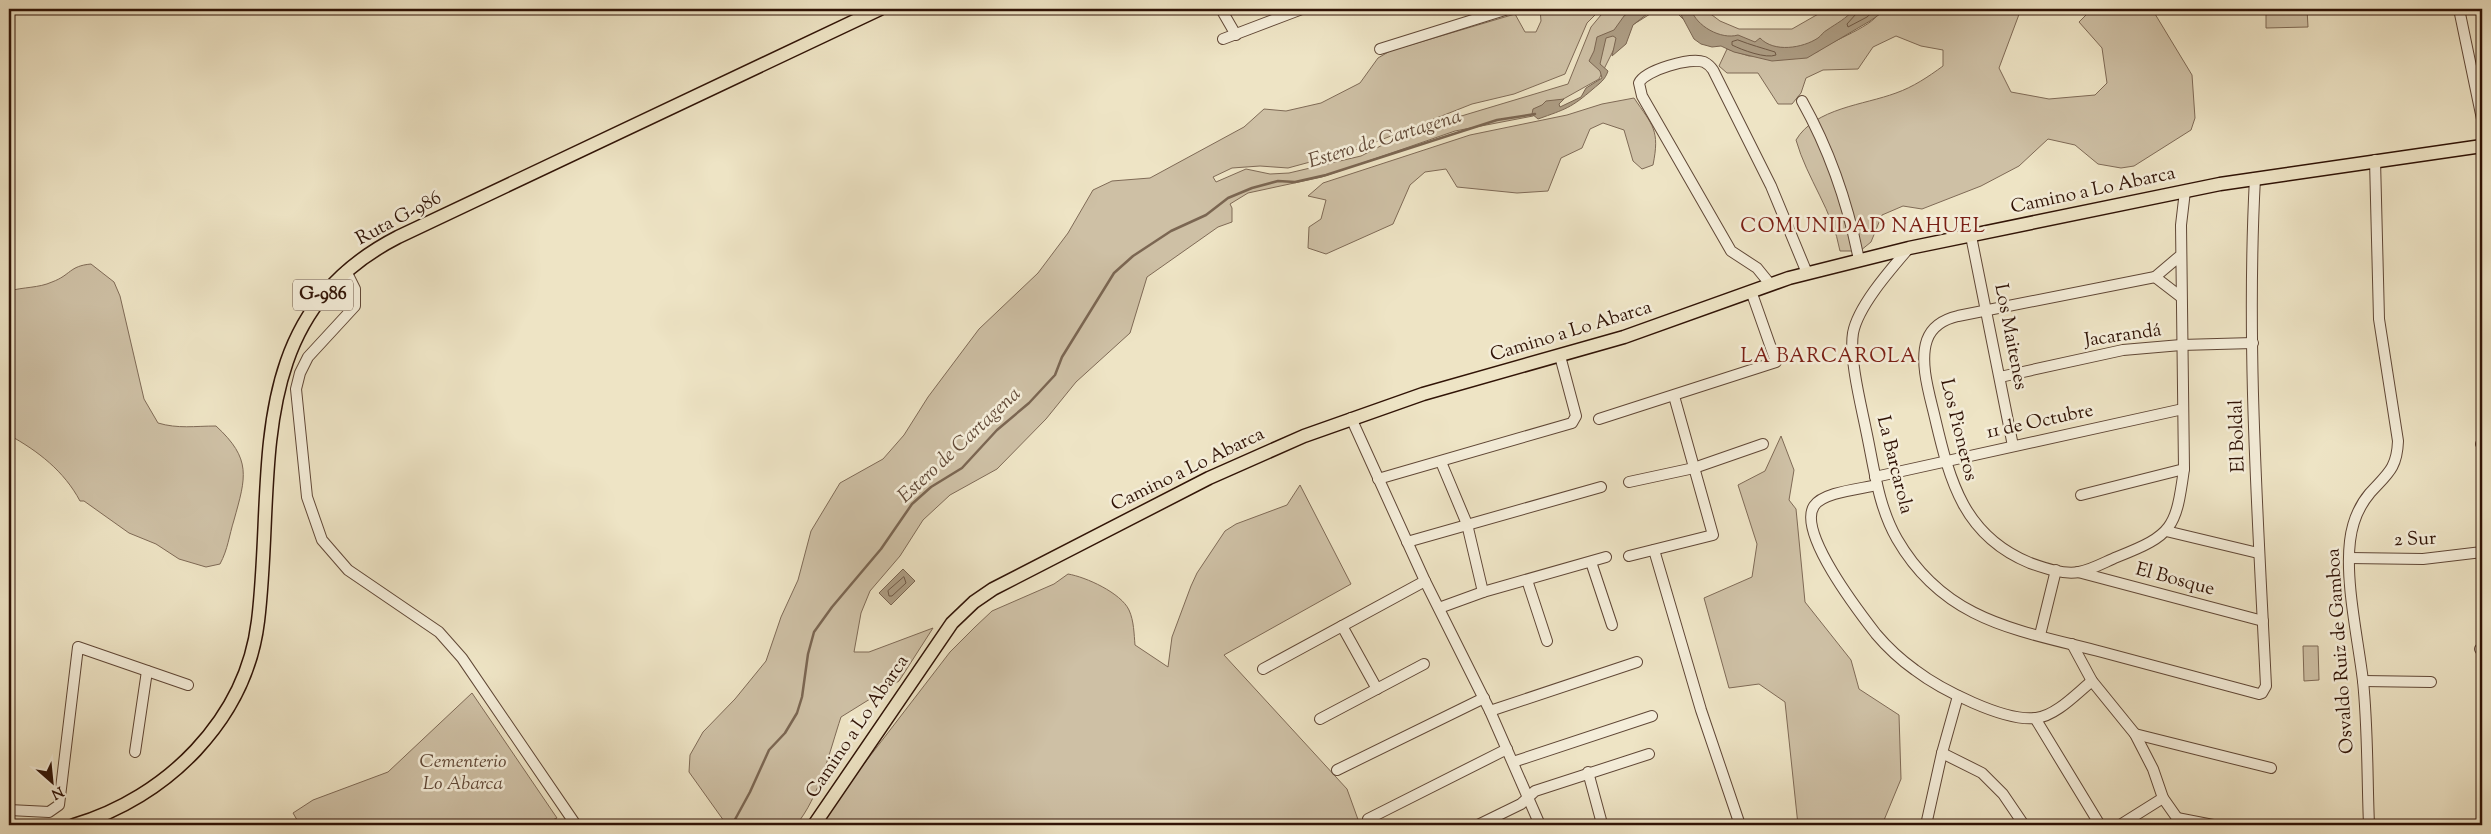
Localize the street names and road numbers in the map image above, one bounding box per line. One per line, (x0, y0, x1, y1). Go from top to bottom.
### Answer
street label: Camino a Lo Abarca (2008, 160, 2178, 222)
street label: Ruta G-986 (351, 185, 447, 253)
road number: G-986 (293, 280, 353, 310)
street label: Los Maitenes (1986, 282, 2034, 392)
street label: Camino a Lo Abarca (1487, 295, 1655, 369)
street label: Jacarandá (2082, 317, 2163, 355)
street label: Los Pioneros (1932, 376, 1984, 484)
street label: 11 de Octubre (1984, 397, 2096, 447)
street label: El Boldal (2223, 399, 2253, 473)
street label: La Barcarola (1869, 413, 1919, 517)
street label: Camino a Lo Abarca (1107, 421, 1269, 519)
street label: 2 Sur (2393, 526, 2437, 554)
street label: Osvaldo Ruiz de Gamboa (2320, 547, 2362, 755)
street label: El Bosque (2132, 556, 2218, 604)
street label: Camino a Lo Abarca (800, 650, 916, 804)

